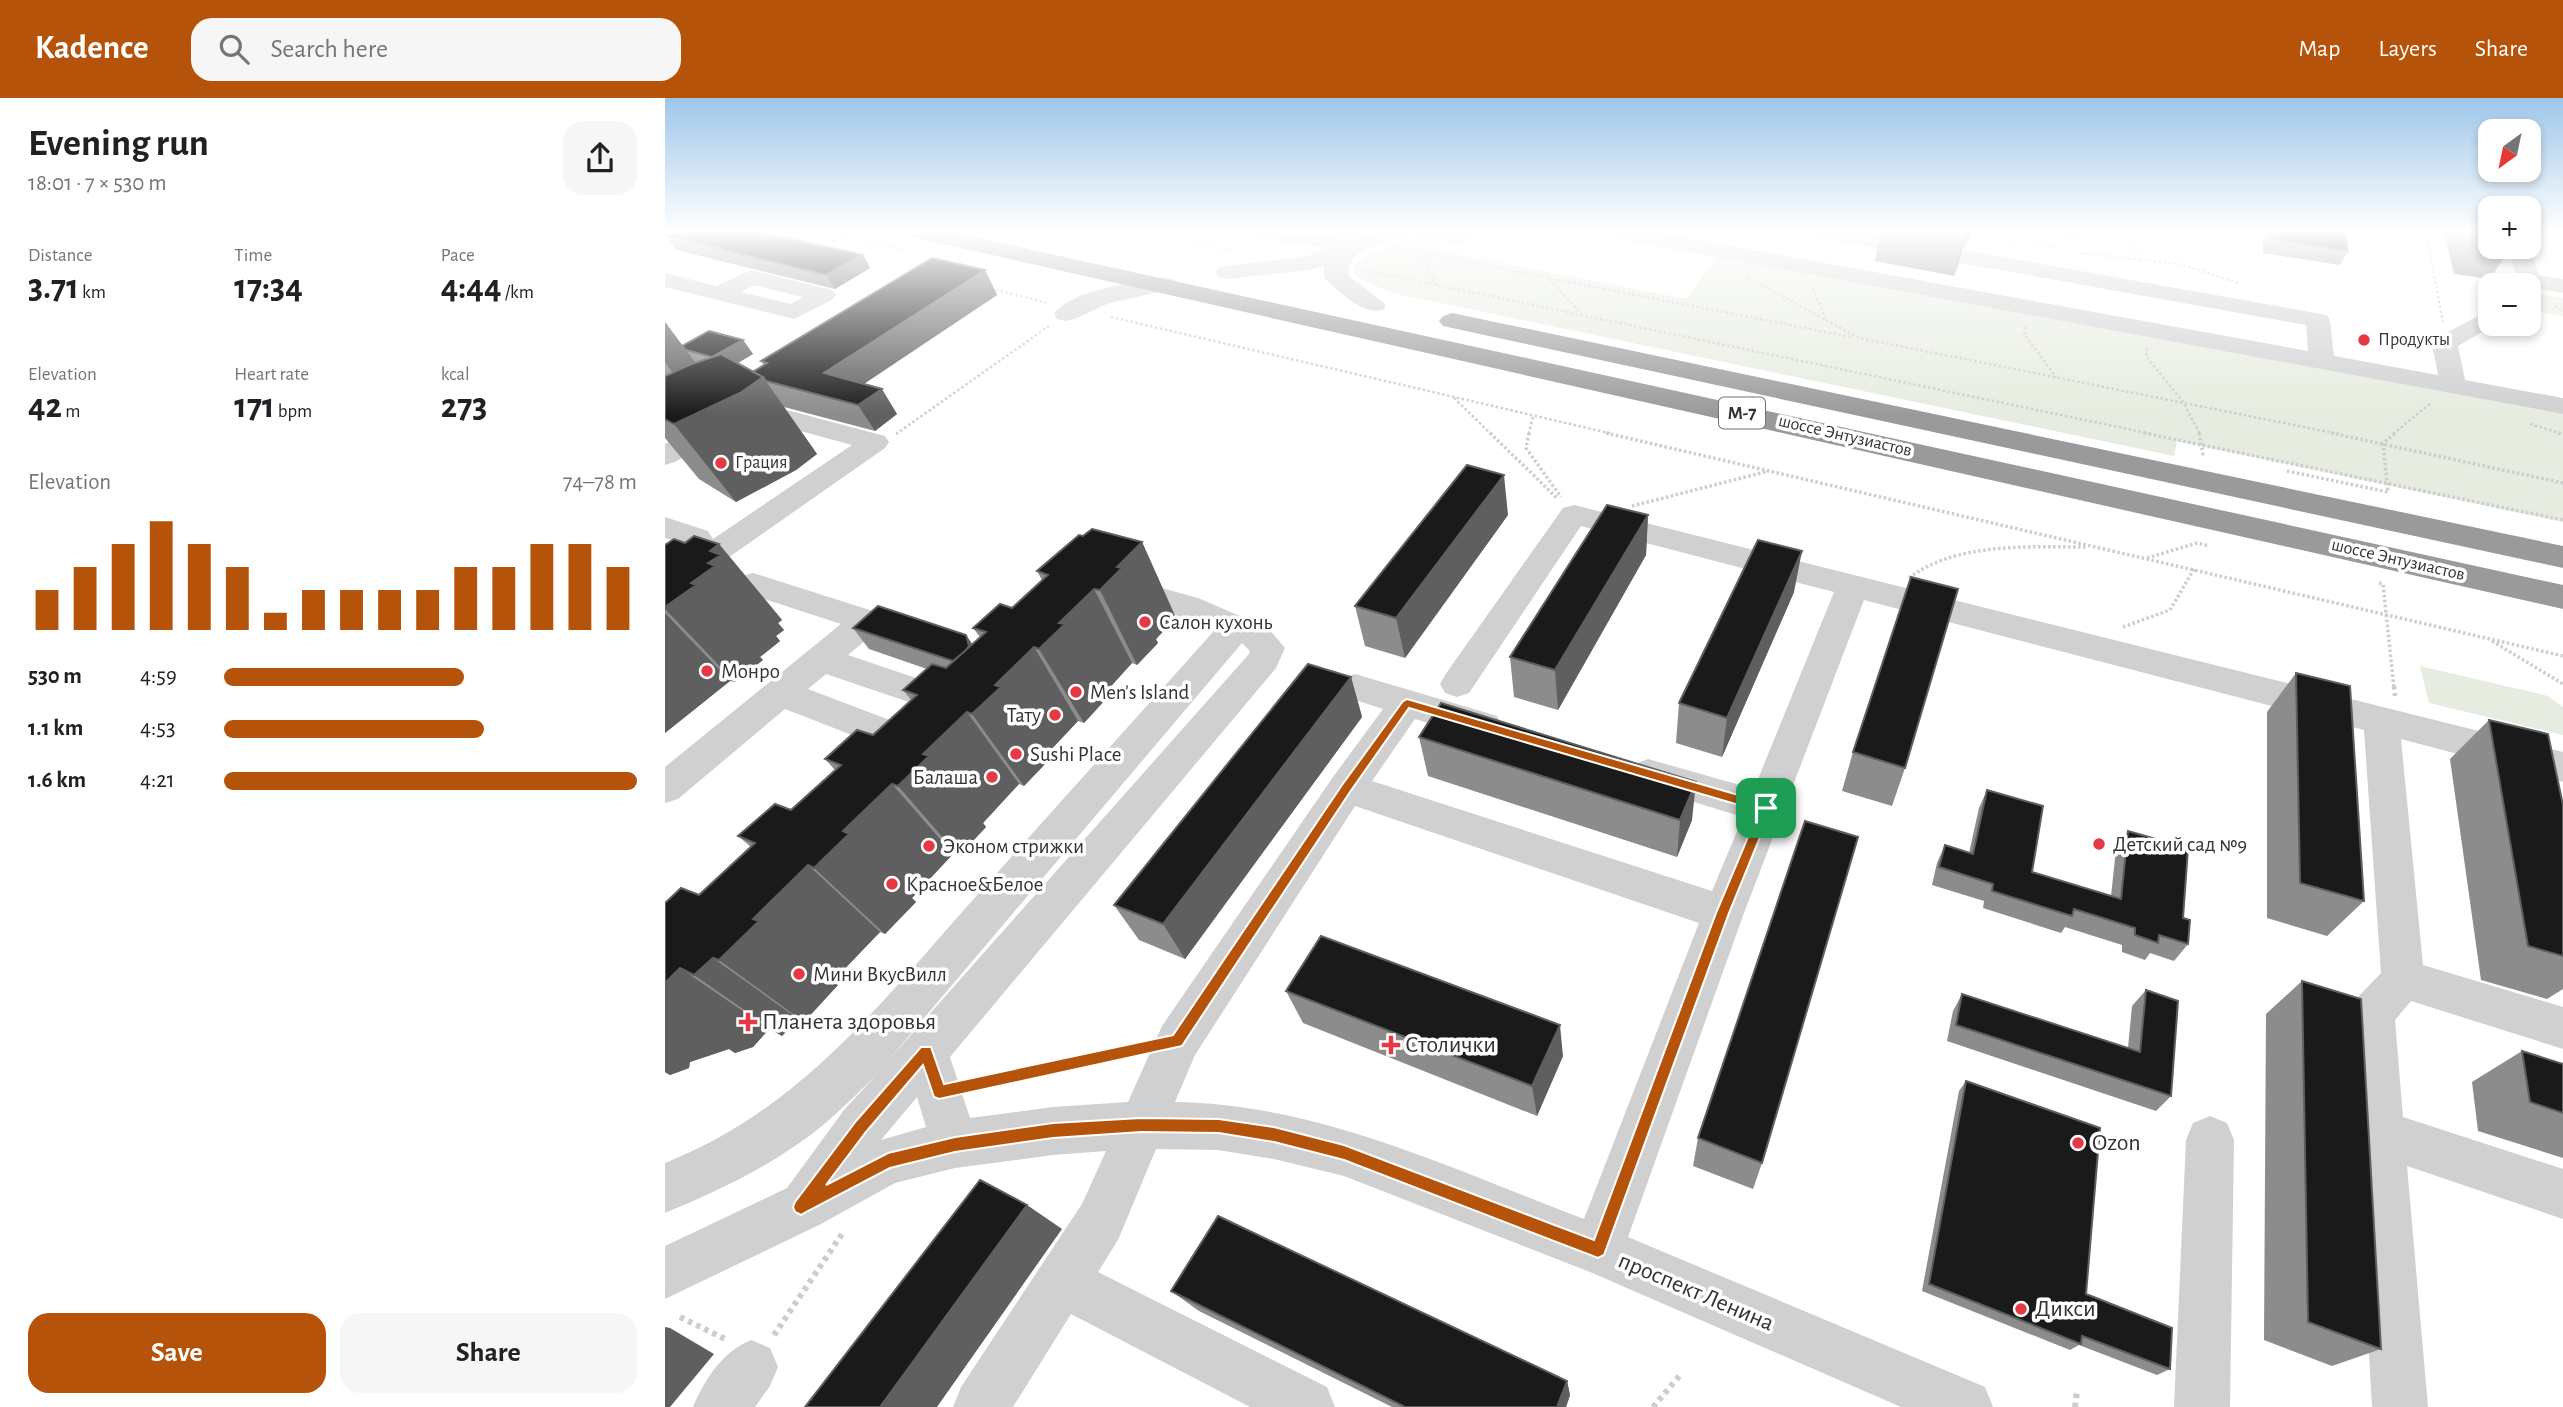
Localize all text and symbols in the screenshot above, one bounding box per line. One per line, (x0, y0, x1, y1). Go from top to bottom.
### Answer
search box (191, 18, 681, 81)
icon: search (215, 30, 253, 68)
text: Kadence (35, 32, 149, 65)
text: Search here (271, 36, 388, 62)
text: Map (2298, 37, 2340, 61)
text: Layers (2378, 37, 2437, 61)
text: Share (2475, 37, 2528, 61)
north arrow (2478, 119, 2541, 182)
map controls (2478, 119, 2541, 336)
button: share (563, 121, 637, 195)
text: Evening run (28, 125, 209, 163)
text: 18:01 · 7 × 530 m (28, 172, 167, 195)
button: + (2478, 196, 2541, 259)
text: Distance (28, 246, 92, 265)
text: Time (234, 246, 272, 265)
text: Pace (441, 246, 475, 265)
text: 3.71 (28, 270, 79, 305)
text: 17:34 (234, 270, 303, 305)
text: 4:44 (441, 270, 502, 305)
button: − (2478, 273, 2541, 336)
text: km (79, 283, 106, 302)
text: /km (502, 283, 534, 302)
place label: Продукты (2378, 331, 2450, 349)
marker: Продукты (2356, 332, 2372, 348)
text: Elevation (28, 365, 97, 384)
text: Heart rate (234, 365, 309, 384)
text: kcal (441, 365, 470, 384)
text: 42 (28, 389, 62, 424)
text: 171 (234, 389, 275, 424)
text: 273 (441, 389, 487, 424)
road number: М-7 (1719, 398, 1765, 428)
text: m (62, 402, 80, 421)
text: bpm (275, 402, 312, 421)
street label: шоссе Энтузиастов (1776, 412, 1914, 460)
place label: Грация (735, 454, 788, 472)
marker: Грация (713, 455, 729, 471)
text: Elevation (28, 471, 111, 494)
text: 74–78 m (563, 471, 637, 494)
street label: шоссе Энтузиастов (2329, 536, 2467, 584)
place label: Салон кухонь (1159, 612, 1272, 633)
marker: Салон кухонь (1137, 614, 1153, 630)
place label: Монро (721, 661, 780, 682)
marker: Монро (699, 663, 715, 679)
text: 530 m (28, 665, 82, 688)
text: 4:59 (140, 665, 177, 688)
place label: Men's Island (1090, 682, 1190, 703)
marker: Men's Island (1068, 684, 1084, 700)
place label: Тату (1007, 705, 1041, 726)
marker: Тату (1047, 707, 1063, 723)
text: 1.1 km (28, 717, 83, 740)
text: 4:53 (140, 717, 175, 740)
place label: Sushi Place (1030, 744, 1121, 765)
marker: Sushi Place (1008, 746, 1024, 762)
place label: Балаша (913, 767, 978, 788)
text: 1.6 km (28, 769, 86, 792)
text: 4:21 (140, 769, 175, 792)
marker: Балаша (984, 769, 1000, 785)
pin (1736, 778, 1796, 838)
icon: arrive (1747, 789, 1785, 827)
place label: Детский сад №9 (2113, 834, 2247, 855)
place label: Эконом стрижки (943, 836, 1084, 857)
marker: Детский сад №9 (2091, 836, 2107, 852)
marker: Эконом стрижки (921, 838, 937, 854)
place label: Красное&Белое (906, 874, 1043, 895)
marker: Красное&Белое (884, 876, 900, 892)
place label: Мини ВкусВилл (813, 964, 947, 985)
marker: Мини ВкусВилл (791, 966, 807, 982)
place label: Планета здоровья (762, 1010, 936, 1034)
marker: Планета здоровья (740, 1014, 756, 1030)
place label: Столички (1405, 1033, 1496, 1057)
marker: Столички (1383, 1037, 1399, 1053)
place label: Ozon (2092, 1131, 2141, 1155)
marker: Ozon (2070, 1135, 2086, 1151)
street label: проспект Ленина (1615, 1248, 1777, 1336)
place label: Дикси (2035, 1297, 2096, 1321)
marker: Дикси (2013, 1301, 2029, 1317)
button: Save (28, 1313, 326, 1393)
button: Share (340, 1313, 637, 1393)

